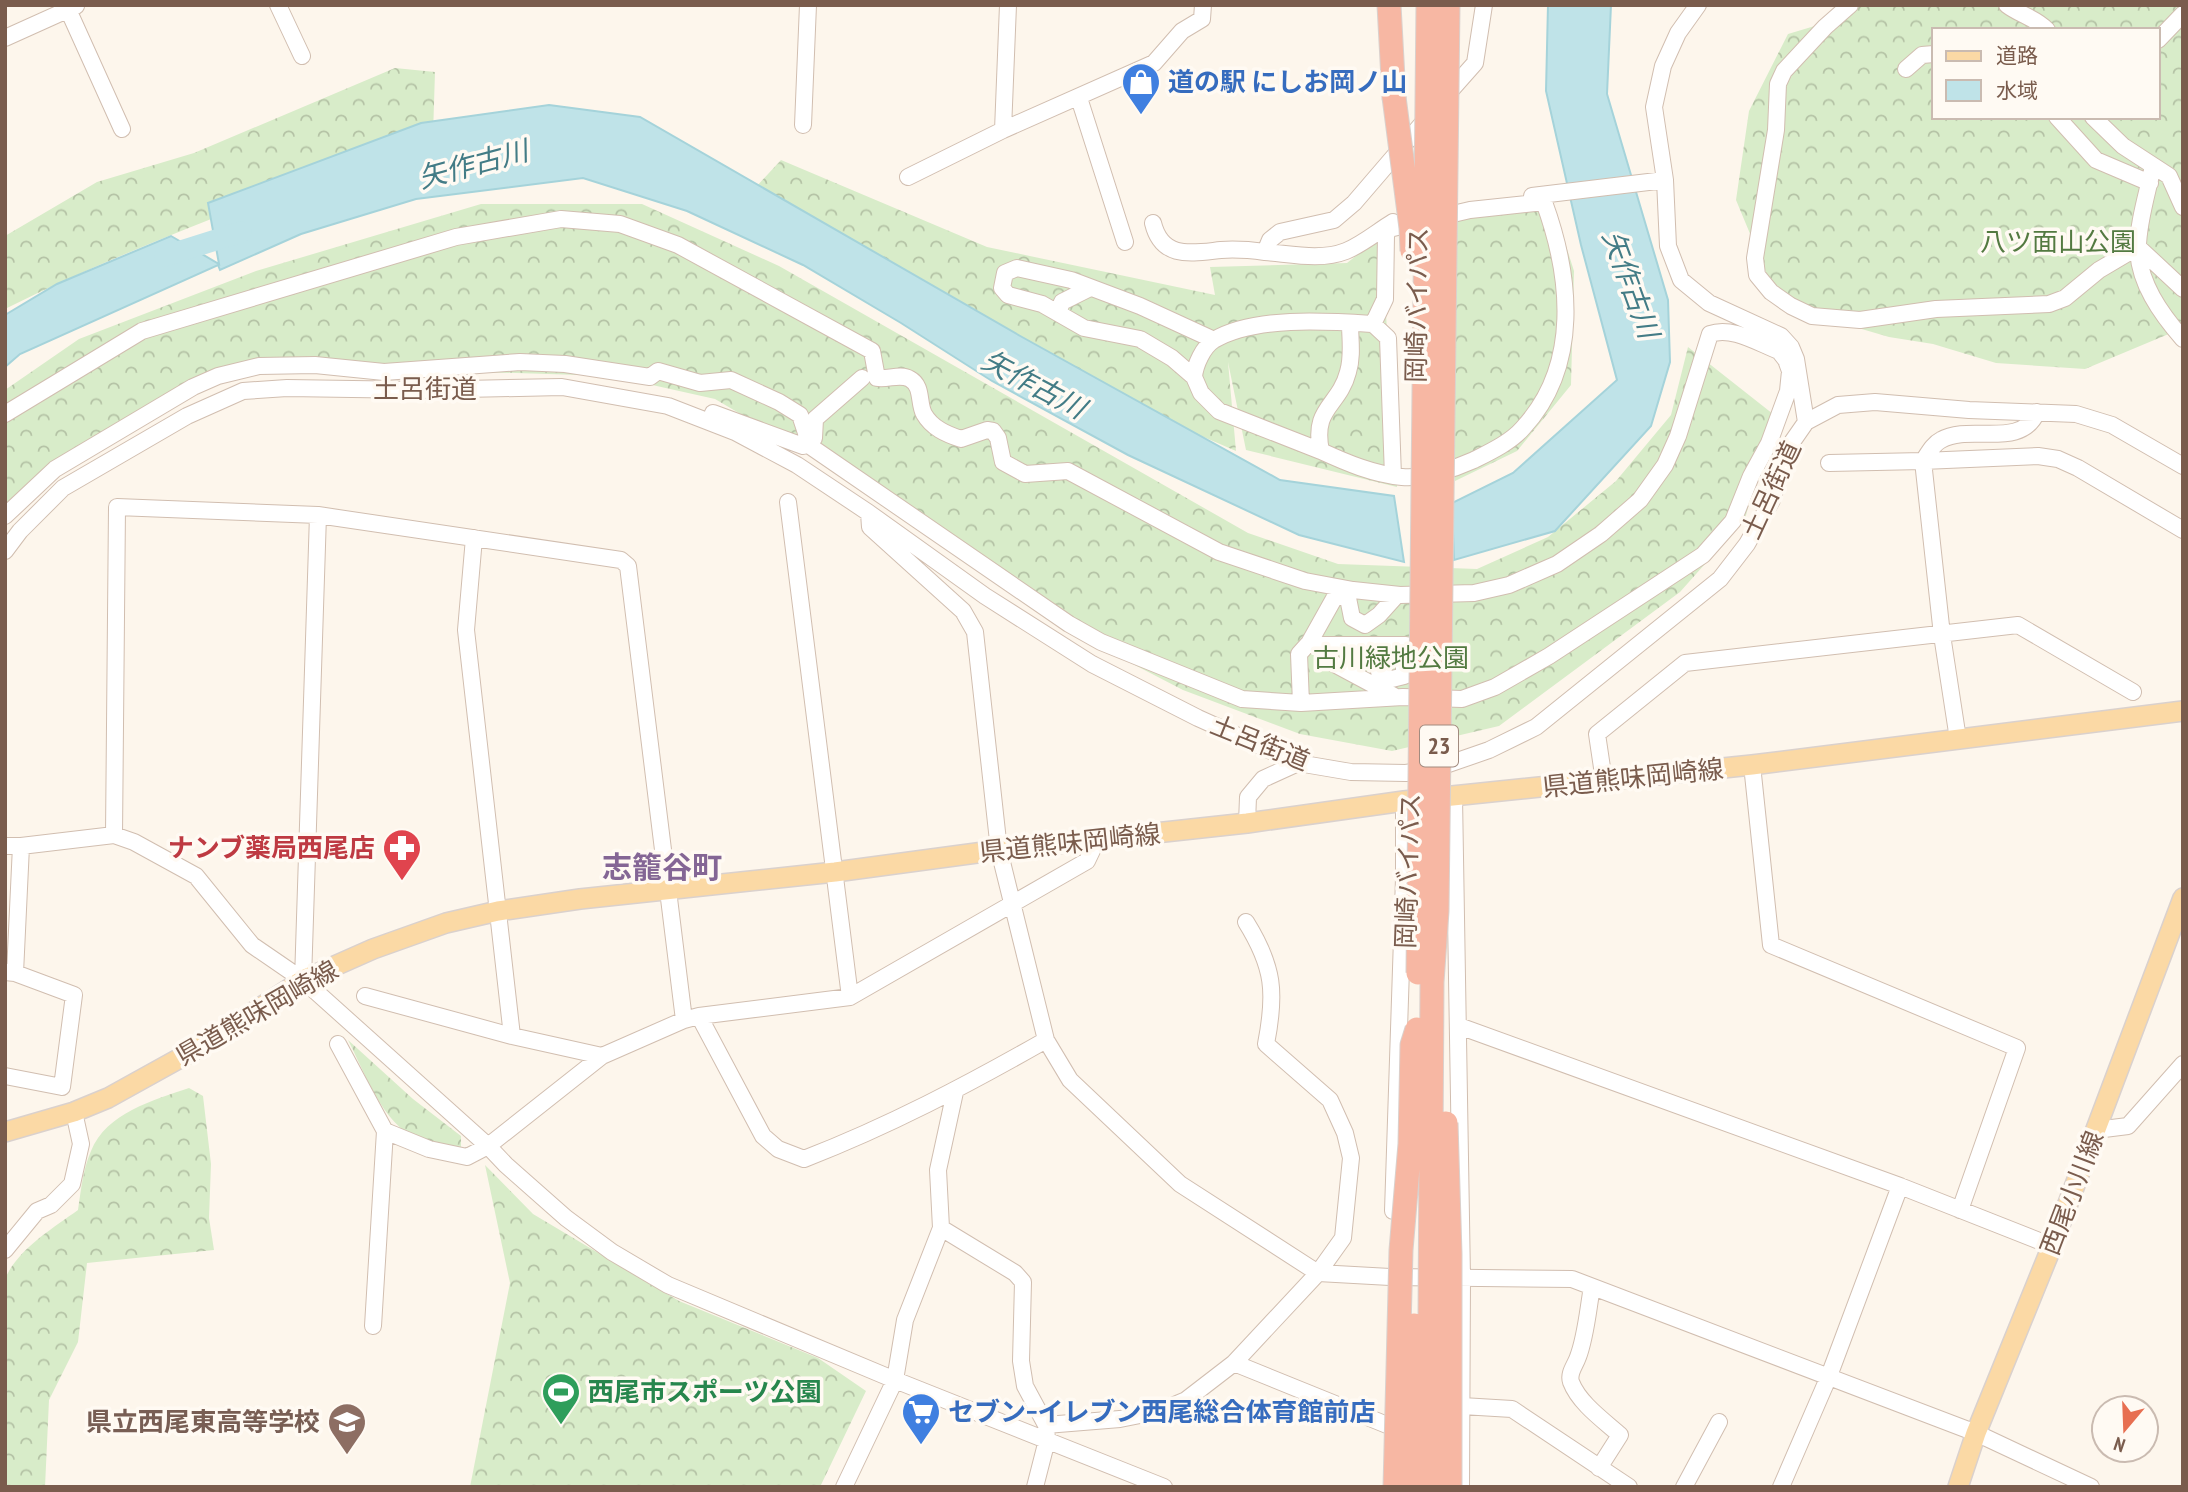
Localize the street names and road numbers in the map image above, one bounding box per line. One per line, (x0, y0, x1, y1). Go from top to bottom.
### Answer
street label: 岡崎バイパス (1399, 227, 1434, 383)
street label: 土呂街道 (373, 372, 477, 405)
street label: 土呂街道 (1734, 436, 1807, 544)
street label: 土呂街道 (1206, 708, 1315, 777)
road number: 23 (1420, 726, 1458, 766)
street label: 県道熊味岡崎線 (1541, 752, 1725, 803)
street label: 岡崎バイパス (1388, 793, 1427, 949)
street label: 県道熊味岡崎線 (978, 817, 1162, 868)
street label: 県道熊味岡崎線 (170, 953, 344, 1072)
street label: 西尾小川線 (2033, 1126, 2110, 1259)

